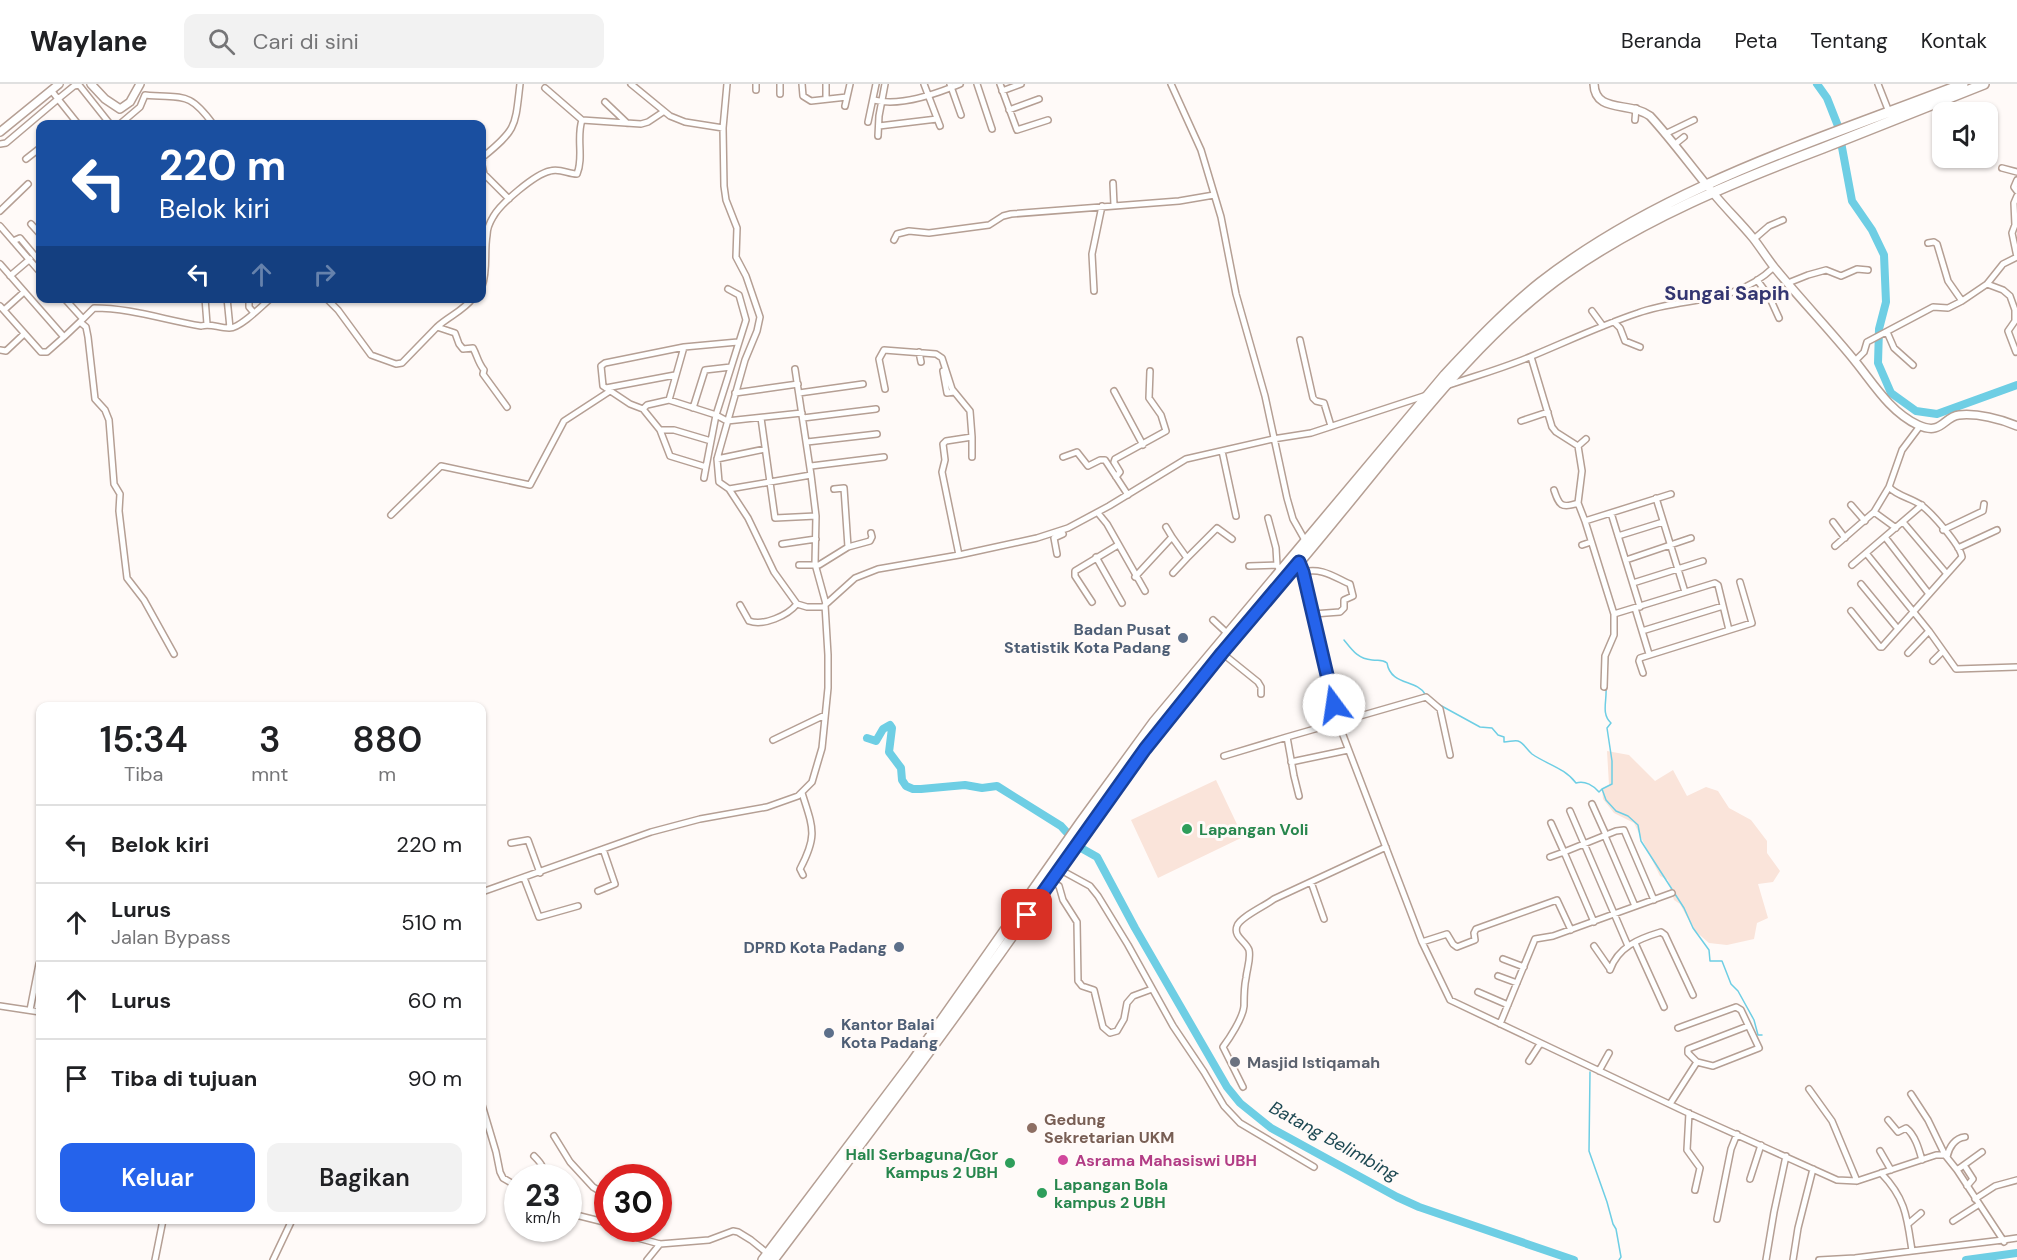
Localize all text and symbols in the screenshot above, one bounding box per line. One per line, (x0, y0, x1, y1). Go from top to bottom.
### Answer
search box (184, 14, 604, 68)
text: Waylane (30, 23, 148, 60)
icon: search (205, 25, 238, 58)
text: Cari di sini (253, 27, 359, 56)
text: Beranda (1621, 27, 1702, 55)
text: Peta (1735, 27, 1777, 55)
text: Tentang (1810, 27, 1888, 55)
text: Kontak (1921, 27, 1987, 55)
map controls (1932, 102, 1998, 168)
button: sound (1932, 102, 1998, 168)
text: 220 m (159, 138, 286, 193)
icon: left (60, 144, 138, 222)
text: Belok kiri (159, 191, 270, 226)
icon: left (182, 258, 215, 291)
icon: ahead (245, 258, 278, 291)
icon: right (308, 258, 341, 291)
district label: Sungai Sapih (1664, 280, 1790, 306)
place label: Badan Pusat Statistik Kota Padang (1004, 619, 1171, 658)
marker: Badan Pusat Statistik Kota Padang (1176, 631, 1190, 645)
position arrow (1302, 673, 1366, 737)
text: 15:34 (100, 716, 188, 763)
text: 3 (259, 716, 281, 763)
text: 880 (352, 716, 422, 763)
text: Tiba (124, 761, 163, 787)
text: mnt (251, 761, 288, 787)
text: m (378, 761, 396, 787)
place label: Lapangan Voli (1199, 819, 1308, 840)
marker: Lapangan Voli (1180, 822, 1194, 836)
icon: left (60, 828, 93, 861)
text: Belok kiri (111, 830, 209, 859)
text: 220 m (396, 830, 462, 859)
pin (1001, 889, 1052, 940)
text: Lurus (111, 895, 171, 924)
icon: arrive (1010, 898, 1043, 931)
icon: ahead (60, 906, 93, 939)
text: 510 m (401, 908, 462, 937)
text: Jalan Bypass (111, 924, 231, 950)
place label: DPRD Kota Padang (743, 937, 887, 958)
marker: DPRD Kota Padang (892, 940, 906, 954)
icon: ahead (60, 984, 93, 1017)
text: Lurus (111, 986, 171, 1015)
text: 60 m (408, 986, 462, 1015)
place label: Kantor Balai Kota Padang (841, 1014, 938, 1053)
marker: Kantor Balai Kota Padang (822, 1026, 836, 1040)
place label: Masjid Istiqamah (1247, 1052, 1380, 1073)
marker: Masjid Istiqamah (1228, 1055, 1242, 1069)
icon: arrive (60, 1062, 93, 1095)
text: Tiba di tujuan (111, 1064, 257, 1093)
text: 90 m (408, 1064, 462, 1093)
water label: Batang Belimbing (1265, 1096, 1404, 1187)
place label: Gedung Sekretarian UKM (1044, 1109, 1174, 1148)
marker: Gedung Sekretarian UKM (1025, 1121, 1039, 1135)
button: Keluar (60, 1143, 255, 1212)
button: Bagikan (267, 1143, 462, 1212)
place label: Hall Serbaguna/Gor Kampus 2 UBH (845, 1144, 998, 1183)
place label: Asrama Mahasiswi UBH (1075, 1150, 1257, 1171)
marker: Asrama Mahasiswi UBH (1056, 1153, 1070, 1167)
marker: Hall Serbaguna/Gor Kampus 2 UBH (1003, 1156, 1017, 1170)
speed limit sign: 30 (594, 1164, 672, 1242)
place label: Lapangan Bola kampus 2 UBH (1054, 1174, 1168, 1213)
text: 23 (525, 1176, 561, 1215)
marker: Lapangan Bola kampus 2 UBH (1035, 1186, 1049, 1200)
text: km/h (525, 1208, 561, 1228)

